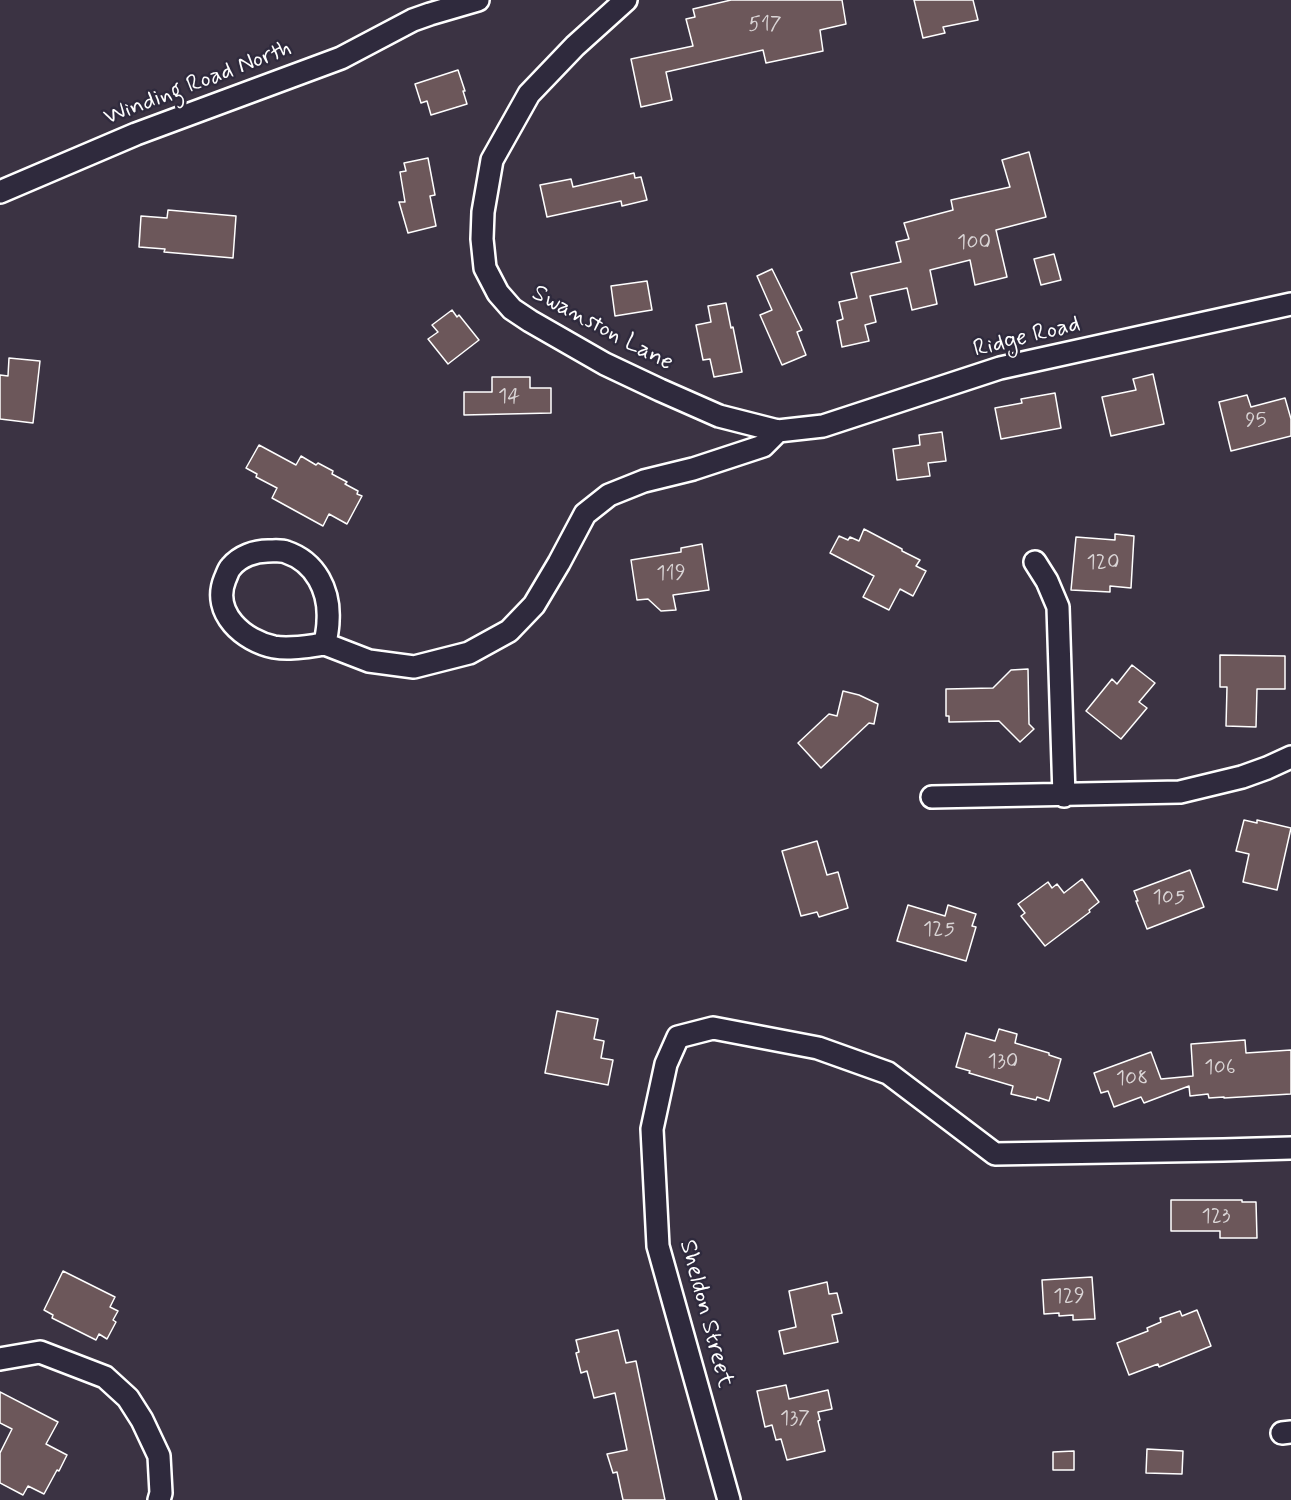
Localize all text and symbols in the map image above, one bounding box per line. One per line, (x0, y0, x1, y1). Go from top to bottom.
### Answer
house number: 517 (748, 13, 782, 39)
street label: Winding Road North (100, 35, 296, 133)
house number: 100 (957, 231, 991, 257)
street label: Swanston Lane (526, 280, 678, 378)
street label: Ridge Road (971, 311, 1083, 365)
house number: 14 (498, 385, 520, 411)
house number: 95 (1245, 409, 1267, 435)
house number: 120 (1086, 551, 1120, 577)
house number: 119 (656, 562, 686, 588)
house number: 105 (1152, 886, 1186, 912)
house number: 125 (923, 918, 955, 944)
house number: 130 (988, 1050, 1018, 1076)
house number: 106 (1204, 1056, 1236, 1082)
house number: 108 (1116, 1067, 1148, 1093)
house number: 123 (1201, 1205, 1231, 1231)
street label: Sheldon Street (671, 1237, 739, 1391)
house number: 129 (1053, 1285, 1085, 1311)
house number: 137 (780, 1407, 810, 1433)

